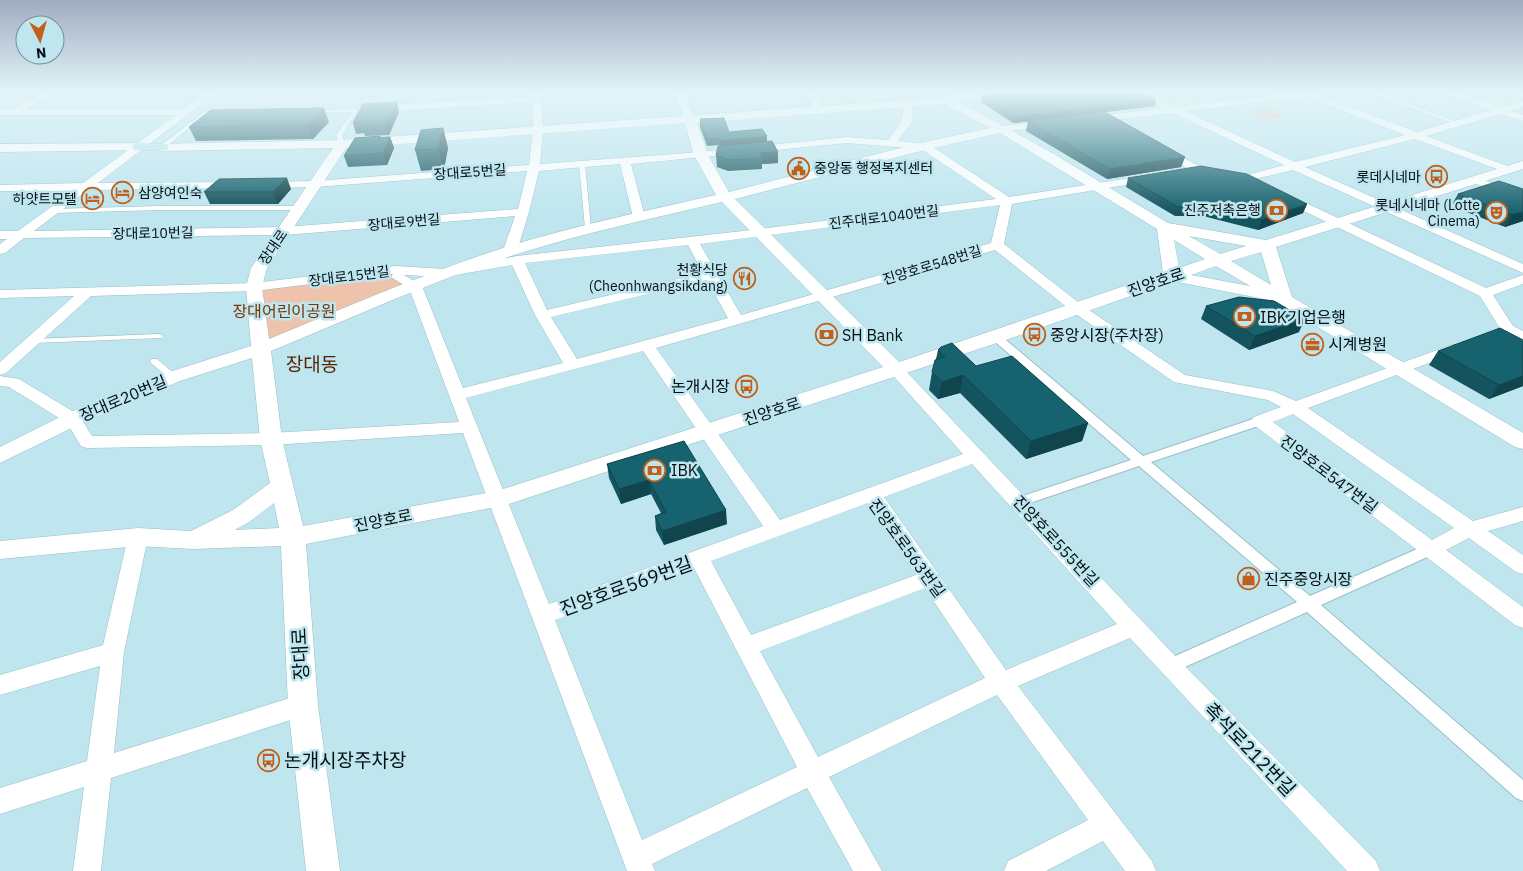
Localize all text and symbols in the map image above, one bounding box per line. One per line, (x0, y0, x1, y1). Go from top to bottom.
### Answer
north arrow (15, 15, 65, 65)
text: N (35, 43, 47, 62)
public building icon: 중앙동 행정복지센터 (786, 156, 810, 180)
place label: 중앙동 행정복지센터 (814, 159, 933, 177)
street label: 장대로5번길 (433, 160, 507, 184)
bus stop icon: 롯데시네마 (1425, 165, 1449, 189)
place label: 롯데시네마 (1357, 168, 1421, 186)
hotel icon: 삼양여인숙 (110, 181, 134, 205)
place label: 삼양여인숙 (138, 184, 203, 202)
hotel icon: 하얏트모텔 (81, 187, 105, 211)
place label: 하얏트모텔 (13, 190, 77, 208)
place label: 롯네시네마 (Lotte Cinema) (1376, 196, 1480, 230)
bank icon: 진주저축은행 (1265, 198, 1289, 222)
street label: 진주대로1040번길 (828, 201, 940, 233)
place label: 진주저축은행 (1184, 201, 1261, 219)
theatre icon: 롯네시네마 (Lotte Cinema) (1484, 201, 1508, 225)
street label: 장대로9번길 (367, 210, 441, 234)
street label: 장대로10번길 (112, 223, 194, 243)
street label: 장대로 (255, 226, 291, 268)
street label: 진양호로548번길 (880, 241, 984, 289)
place label: 천황식당 (Cheonhwangsikdang) (589, 261, 728, 295)
street label: 장대로15번길 (308, 262, 390, 290)
street label: 진양호로 (1125, 263, 1187, 301)
restaurant icon: 천황식당 (Cheonhwangsikdang) (732, 266, 756, 290)
park label: 장대어린이공원 (232, 301, 336, 321)
bank icon: IBK기업은행 (1232, 305, 1256, 329)
place label: IBK기업은행 (1260, 307, 1346, 327)
bank icon: SH Bank (814, 323, 838, 347)
bus stop icon: 중앙시장(주차장) (1022, 323, 1046, 347)
place label: SH Bank (842, 325, 903, 345)
place label: 중앙시장(주차장) (1050, 325, 1164, 345)
office icon: 시계병원 (1300, 332, 1324, 356)
place label: 시계병원 (1328, 334, 1387, 354)
district label: 장대동 (286, 352, 338, 376)
street label: 장대로20번길 (76, 371, 170, 425)
bus stop icon: 논개시장 (734, 374, 758, 398)
place label: 논개시장 (671, 376, 730, 396)
street label: 진양호로 (741, 392, 803, 430)
street label: 진양호로547번길 (1276, 431, 1382, 517)
bank icon: IBK (643, 458, 667, 482)
place label: IBK (671, 460, 698, 480)
street label: 진양호로555번길 (1009, 491, 1103, 591)
street label: 진양호로563번길 (864, 495, 950, 601)
street label: 진양호로 (352, 505, 414, 535)
street label: 진양호로569번길 (557, 551, 695, 621)
shop icon: 진주중앙시장 (1236, 567, 1260, 591)
place label: 진주중앙시장 (1264, 569, 1353, 589)
street label: 장대로 (287, 627, 313, 681)
street label: 촉석로212번길 (1199, 697, 1301, 801)
bus stop icon: 논개시장주차장 (256, 748, 280, 772)
place label: 논개시장주차장 (284, 748, 406, 772)

